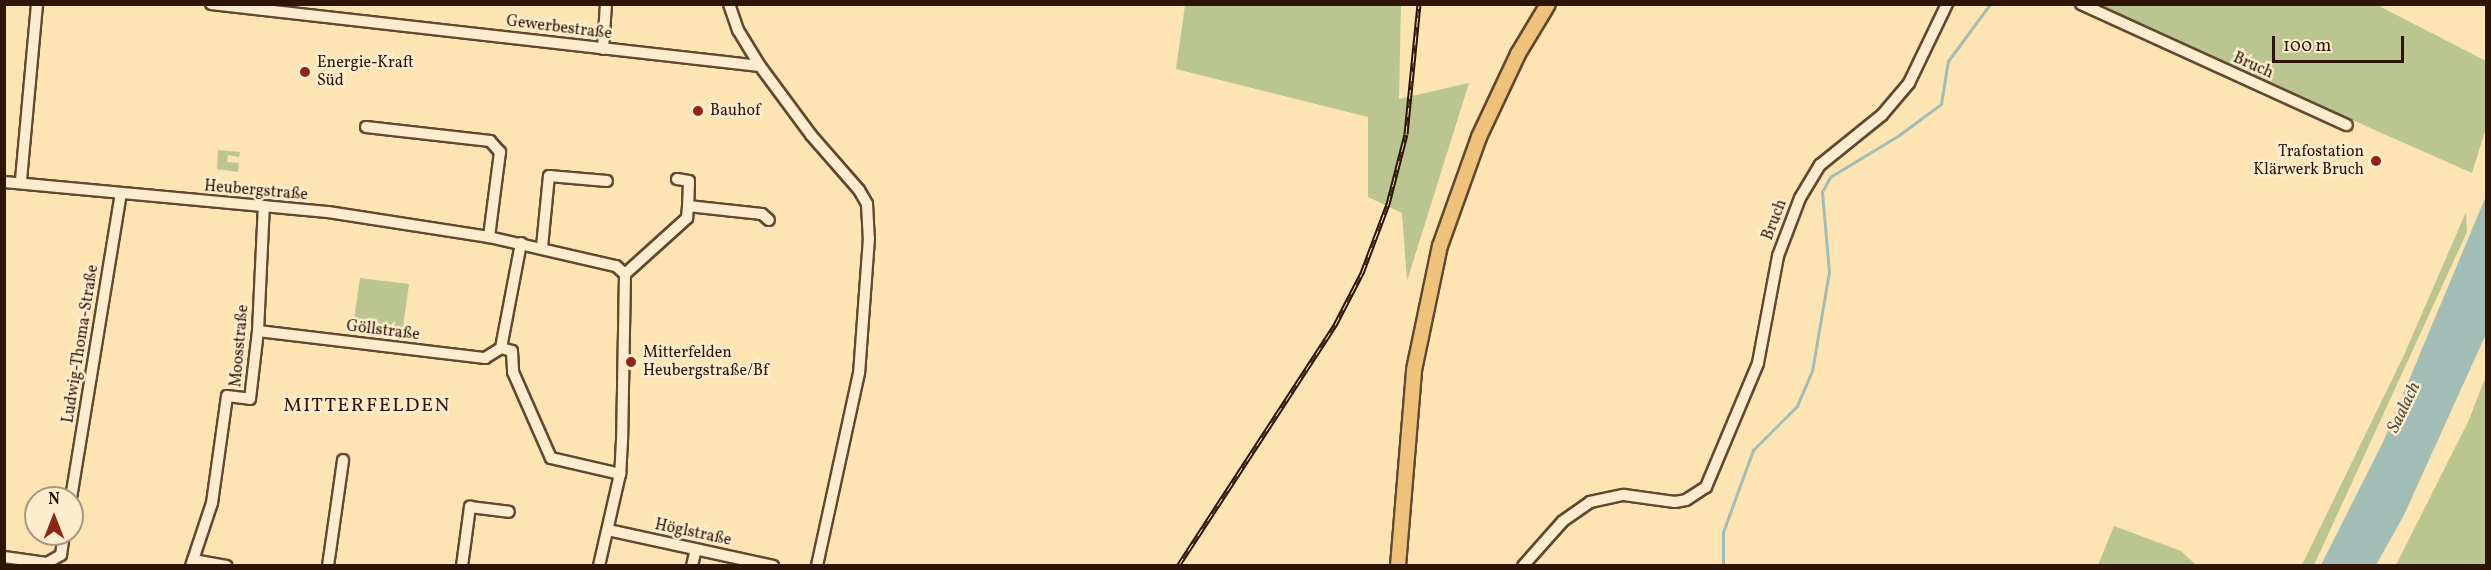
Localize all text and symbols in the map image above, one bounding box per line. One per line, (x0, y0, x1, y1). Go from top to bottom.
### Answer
street label: Gewerbestraße (505, 12, 613, 44)
scale bar (2275, 24, 2407, 62)
text: 100 m (2283, 34, 2332, 59)
street label: Bruch (2230, 49, 2276, 83)
place label: Energie-Kraft Süd (317, 53, 414, 91)
marker: Energie-Kraft Süd (298, 65, 312, 79)
place label: Bauhof (710, 101, 760, 121)
marker: Bauhof (691, 104, 705, 118)
place label: Trafostation Klärwerk Bruch (2253, 142, 2364, 180)
marker: Trafostation Klärwerk Bruch (2369, 154, 2383, 168)
street label: Heubergstraße (203, 177, 309, 205)
street label: Bruch (1759, 197, 1791, 243)
street label: Ludwig-Thoma-Straße (59, 263, 103, 425)
street label: Moosstraße (227, 304, 253, 388)
street label: Göllstraße (345, 317, 421, 345)
place label: Mitterfelden Heubergstraße/Bf (643, 343, 768, 381)
marker: Mitterfelden Heubergstraße/Bf (624, 355, 638, 369)
water label: Saalach (2384, 379, 2426, 437)
district label: MITTERFELDEN (283, 394, 451, 418)
north arrow (24, 486, 84, 546)
text: N (48, 489, 60, 511)
street label: Höglstraße (653, 516, 733, 550)

